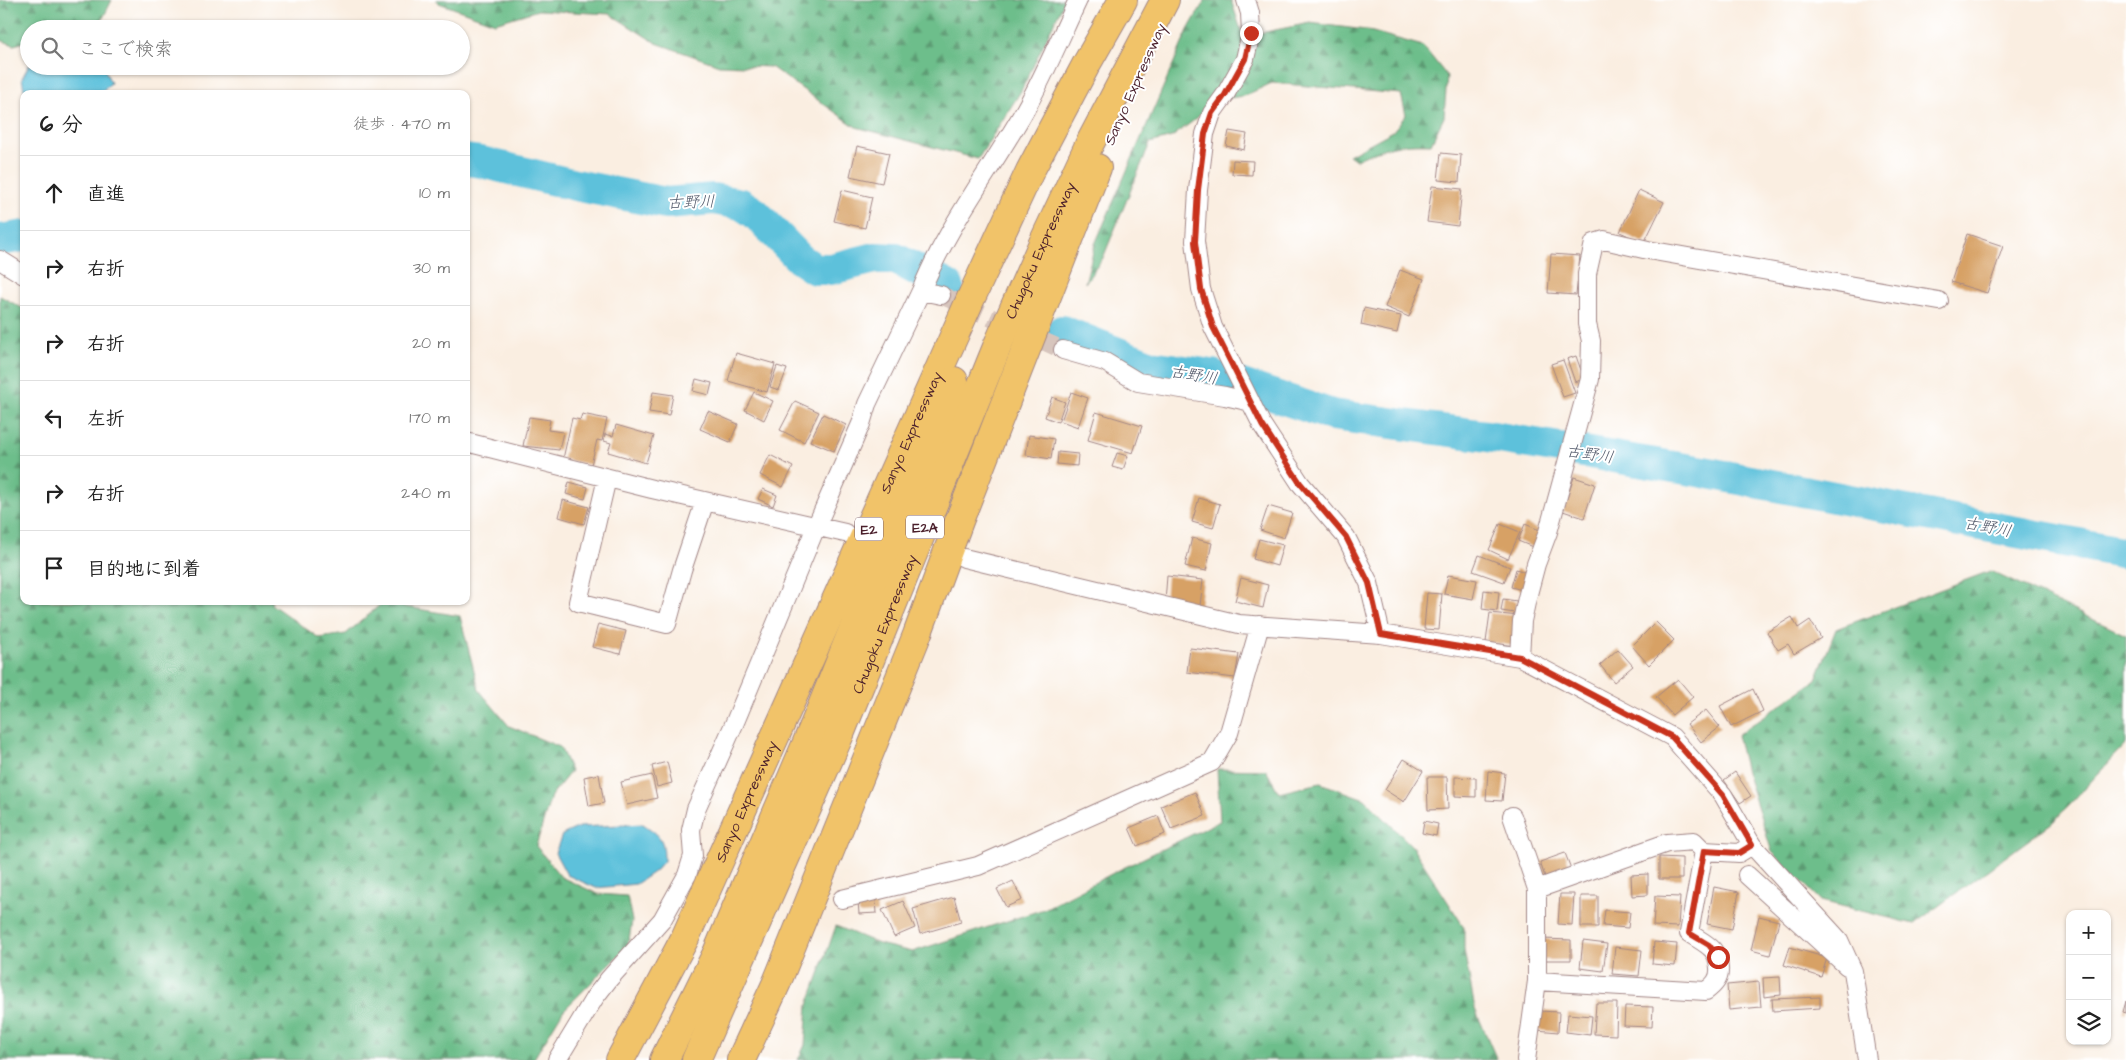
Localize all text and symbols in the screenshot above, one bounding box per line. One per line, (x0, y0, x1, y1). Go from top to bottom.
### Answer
search box (20, 20, 470, 75)
street label: Sanyo Expressway (1099, 20, 1173, 149)
route end (1240, 22, 1263, 45)
icon: search (38, 34, 66, 62)
text: ここで検索 (78, 36, 173, 63)
text: 6 分 (40, 110, 83, 139)
text: 徒歩 · 470 m (353, 113, 450, 135)
icon: ahead (40, 179, 68, 207)
street label: Chugoku Expressway (1001, 179, 1082, 322)
text: 直進 (87, 181, 125, 208)
text: 10 m (419, 182, 450, 204)
water label: 古野川 (667, 191, 715, 213)
icon: right (40, 254, 68, 282)
text: 右折 (87, 256, 125, 283)
text: 30 m (413, 257, 450, 279)
icon: right (40, 329, 68, 357)
text: 右折 (87, 331, 125, 358)
text: 20 m (412, 332, 450, 354)
water label: 古野川 (1168, 360, 1219, 390)
street label: Sanyo Expressway (875, 368, 949, 497)
icon: left (40, 404, 68, 432)
text: 左折 (87, 406, 125, 433)
text: 170 m (409, 407, 450, 429)
water label: 古野川 (1564, 439, 1615, 469)
icon: right (40, 479, 68, 507)
text: 右折 (87, 481, 125, 508)
text: 240 m (401, 482, 450, 504)
water label: 古野川 (1962, 512, 2013, 542)
road number: E2A (906, 516, 944, 538)
road number: E2 (855, 518, 883, 540)
street label: Chugoku Expressway (847, 552, 924, 697)
icon: arrive (40, 554, 68, 582)
text: 目的地に到着 (87, 556, 201, 583)
street label: Sanyo Expressway (710, 737, 784, 866)
map controls (2066, 910, 2111, 1045)
button: + (2066, 910, 2111, 955)
route start (1707, 946, 1730, 969)
button: − (2066, 955, 2111, 1000)
button: layers (2066, 1000, 2111, 1045)

